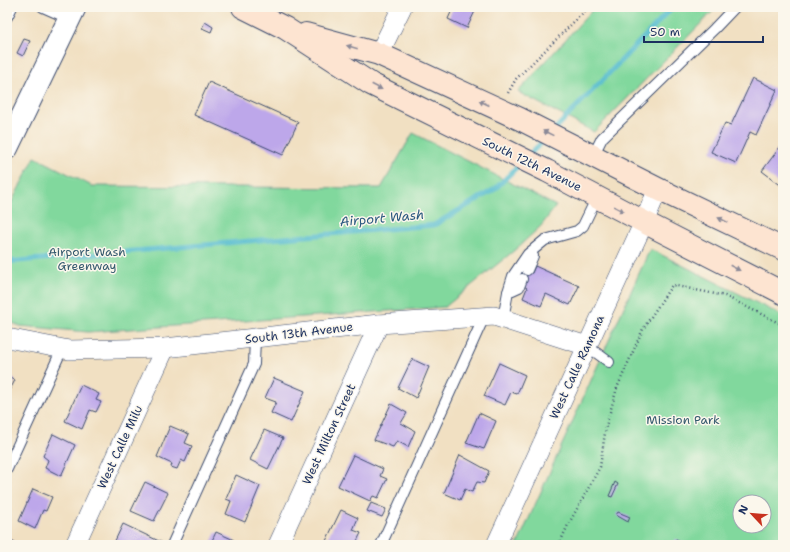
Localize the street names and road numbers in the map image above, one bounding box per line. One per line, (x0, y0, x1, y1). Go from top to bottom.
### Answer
street label: South 12th Avenue (480, 133, 585, 195)
street label: West Calle Ramona (546, 312, 608, 422)
street label: South 13th Avenue (244, 318, 354, 348)
street label: West Milton Street (299, 381, 359, 487)
street label: West Calle Milu (94, 403, 146, 491)

